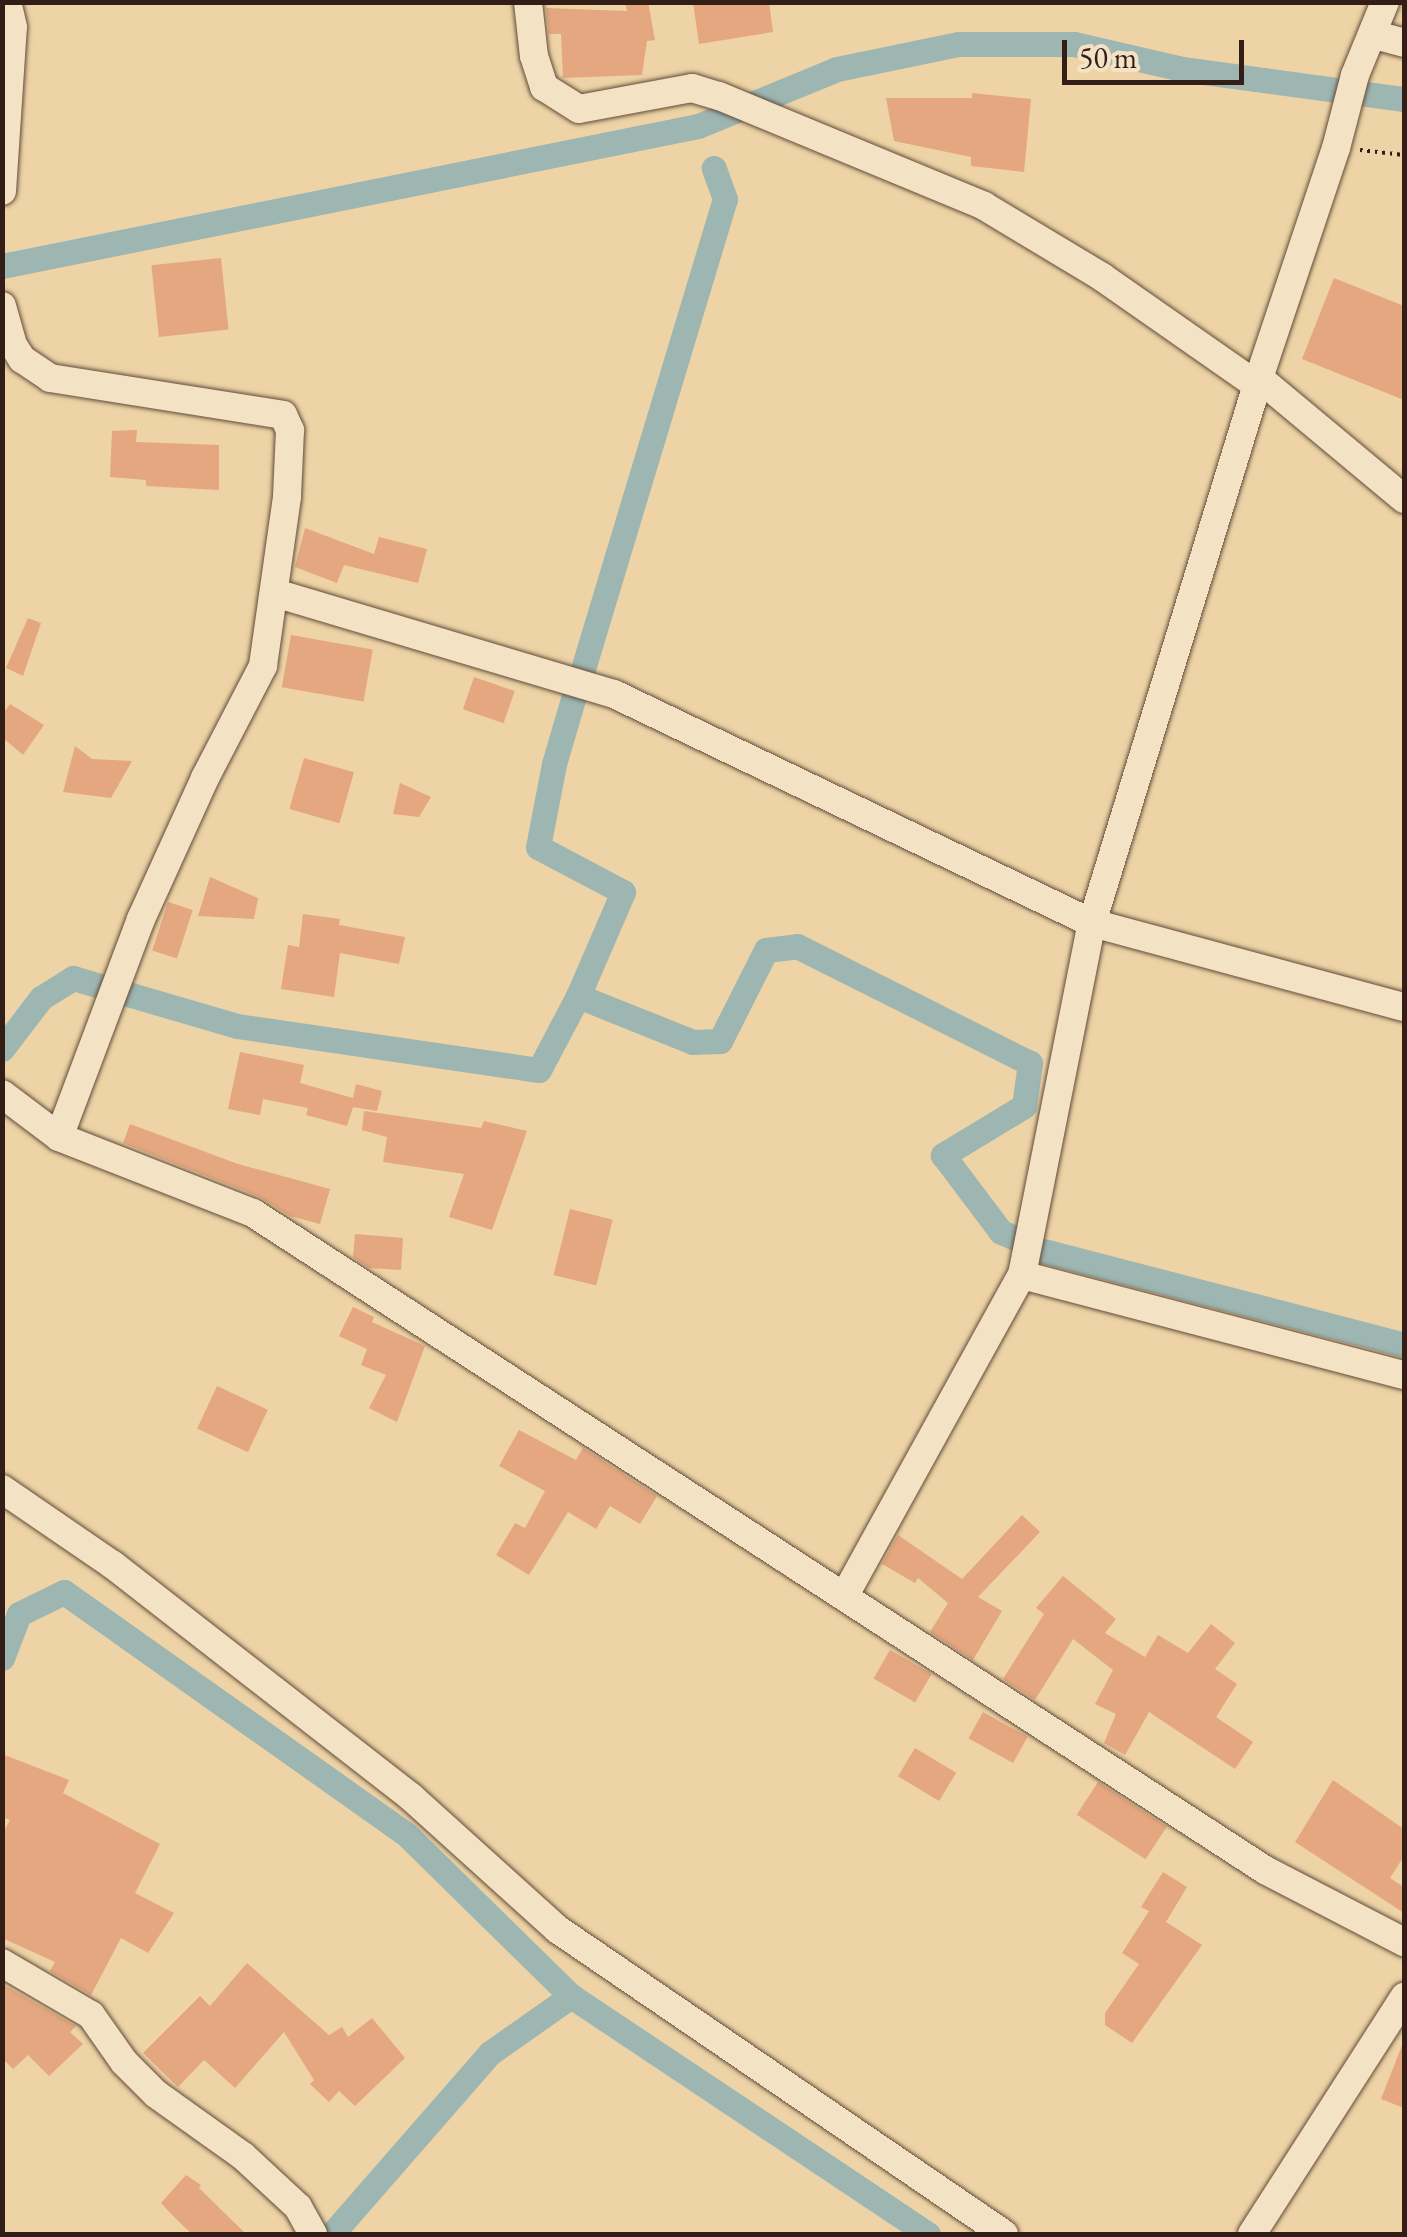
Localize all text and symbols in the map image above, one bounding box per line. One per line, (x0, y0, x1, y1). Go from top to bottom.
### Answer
scale bar (1067, 20, 1250, 82)
text: 50 m (1079, 38, 1137, 77)

